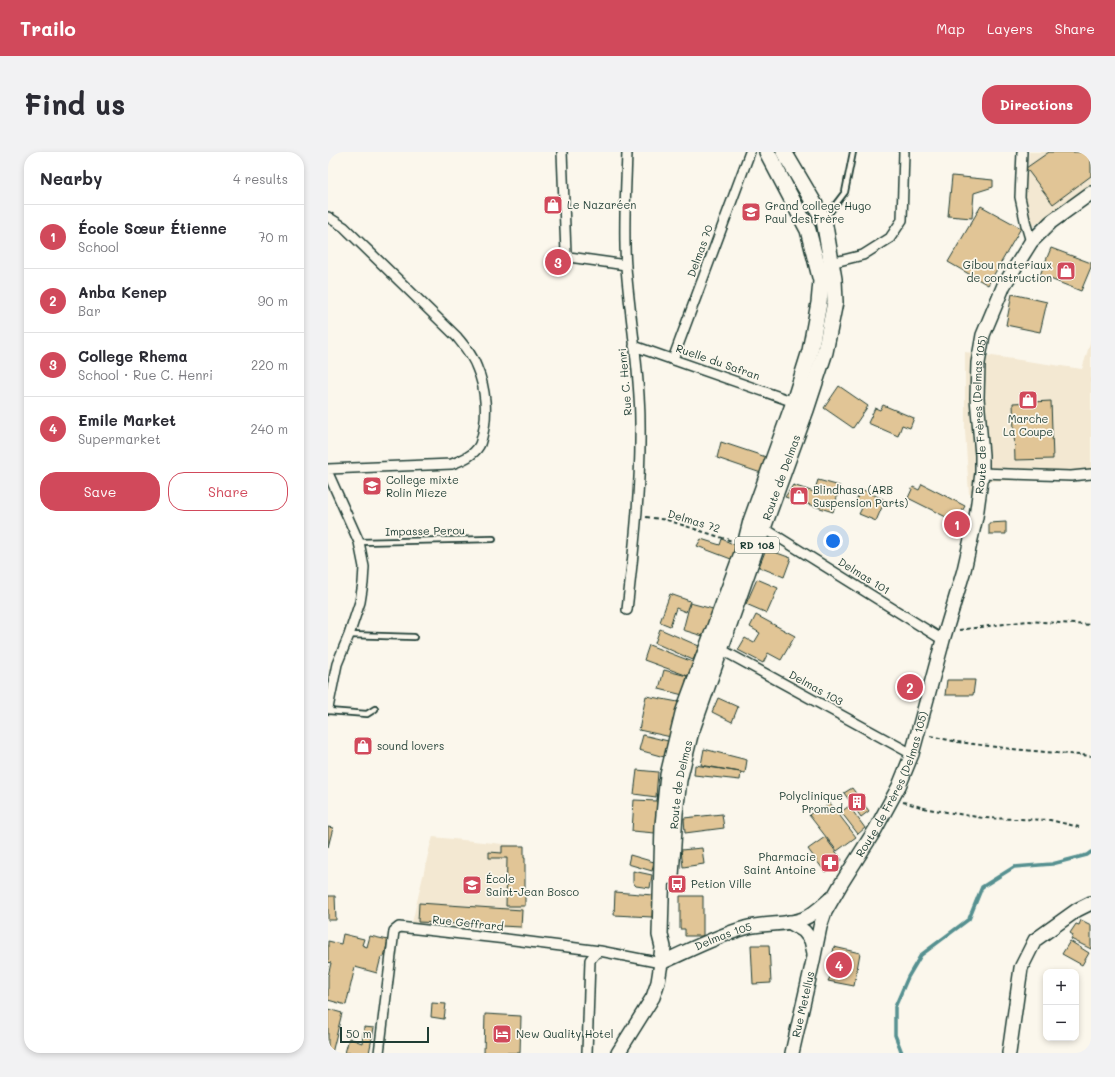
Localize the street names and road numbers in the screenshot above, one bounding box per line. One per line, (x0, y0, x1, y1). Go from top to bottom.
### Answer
street label: Delmas 70 (683, 222, 716, 279)
street label: Route de Frères (Delmas 105) (969, 334, 990, 495)
street label: Ruelle du Safran (674, 340, 762, 383)
street label: Rue C. Henri (614, 348, 635, 416)
street label: Route de Delmas (758, 432, 803, 522)
street label: Delmas 72 (666, 505, 722, 536)
street label: Impasse Perou (385, 522, 465, 539)
road number: RD 108 (735, 537, 779, 553)
street label: Delmas 101 (836, 554, 893, 597)
street label: Delmas 103 (786, 667, 846, 709)
street label: Route de Frères (Delmas 105) (852, 709, 930, 860)
street label: Route de Delmas (666, 738, 695, 830)
street label: Rue Geffrard (432, 911, 505, 934)
street label: Delmas 105 (692, 918, 753, 953)
street label: Rue Metellus (788, 970, 817, 1039)

